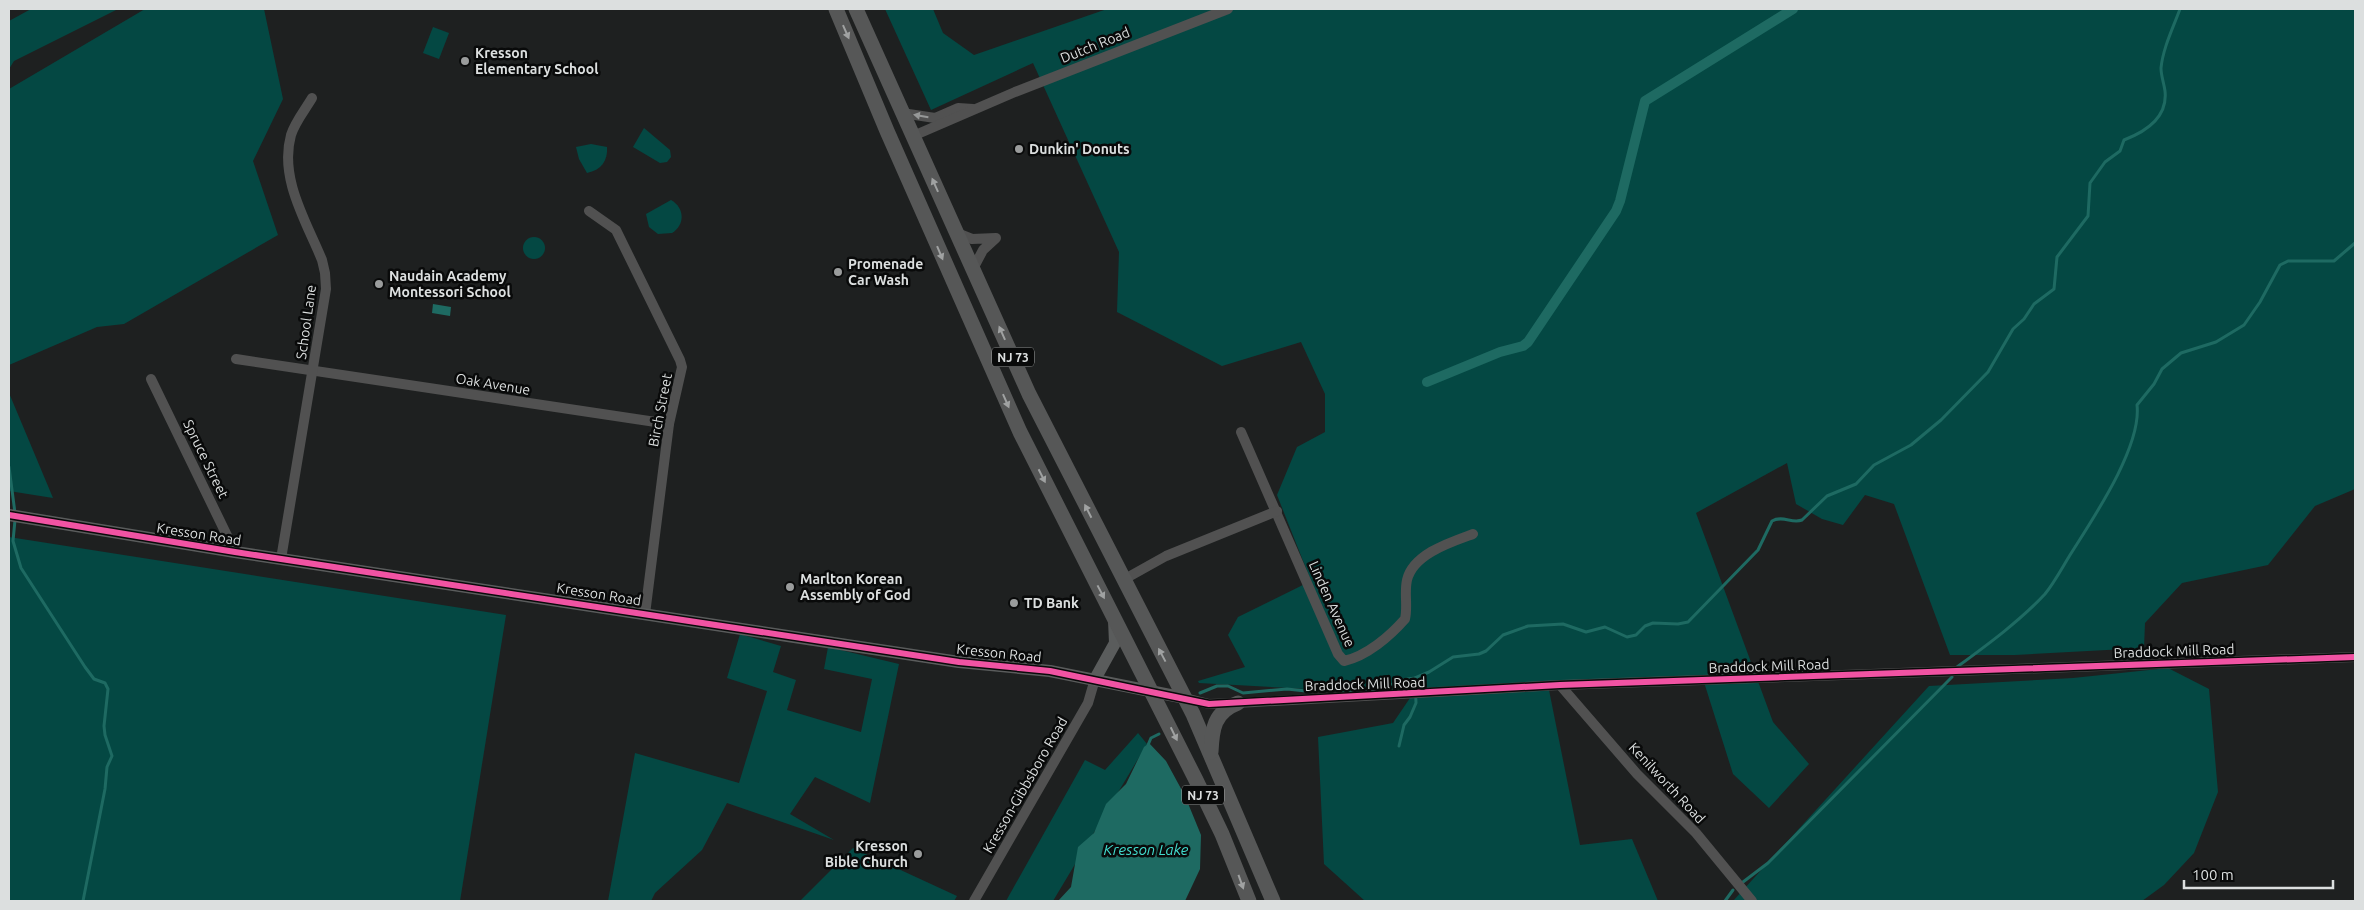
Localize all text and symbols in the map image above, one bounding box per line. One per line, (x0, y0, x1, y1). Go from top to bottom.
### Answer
street label: Dutch Road (1058, 24, 1132, 66)
one-way arrow (843, 25, 851, 39)
place label: Kresson Elementary School (475, 45, 598, 77)
marker: Kresson Elementary School (459, 55, 471, 67)
one-way arrow (913, 111, 929, 119)
place label: Dunkin' Donuts (1029, 141, 1130, 157)
marker: Dunkin' Donuts (1013, 143, 1025, 155)
one-way arrow (930, 178, 938, 192)
one-way arrow (937, 246, 945, 260)
place label: Promenade Car Wash (848, 256, 923, 288)
marker: Promenade Car Wash (832, 266, 844, 278)
place label: Naudain Academy Montessori School (389, 268, 511, 300)
marker: Naudain Academy Montessori School (373, 278, 385, 290)
street label: School Lane (293, 284, 319, 360)
one-way arrow (997, 326, 1005, 340)
road number: NJ 73 (992, 348, 1034, 367)
street label: Oak Avenue (454, 370, 532, 398)
street label: Birch Street (645, 371, 675, 448)
one-way arrow (1003, 394, 1011, 408)
street label: Spruce Street (180, 417, 232, 501)
one-way arrow (1038, 469, 1046, 483)
one-way arrow (1084, 504, 1092, 518)
street label: Kresson Road (156, 519, 242, 549)
street label: Linden Avenue (1306, 558, 1358, 650)
place label: Marlton Korean Assembly of God (800, 571, 911, 603)
street label: Kresson Road (556, 579, 642, 609)
marker: Marlton Korean Assembly of God (784, 581, 796, 593)
one-way arrow (1097, 585, 1105, 599)
place label: TD Bank (1024, 595, 1079, 611)
marker: TD Bank (1008, 597, 1020, 609)
street label: Kresson Road (956, 641, 1042, 665)
street label: Braddock Mill Road (2113, 641, 2235, 661)
one-way arrow (1158, 648, 1166, 663)
street label: Braddock Mill Road (1708, 656, 1830, 676)
street label: Braddock Mill Road (1304, 674, 1426, 694)
street label: Kresson-Gibbsboro Road (979, 714, 1071, 856)
one-way arrow (1170, 727, 1178, 741)
street label: Kenilworth Road (1626, 739, 1708, 827)
road number: NJ 73 (1182, 786, 1224, 804)
place label: Kresson Bible Church (825, 838, 908, 870)
water label: Kresson Lake (1104, 841, 1189, 858)
marker: Kresson Bible Church (912, 848, 924, 860)
scale bar (2184, 858, 2333, 890)
text: 100 m (2192, 866, 2234, 883)
one-way arrow (1238, 875, 1246, 889)

